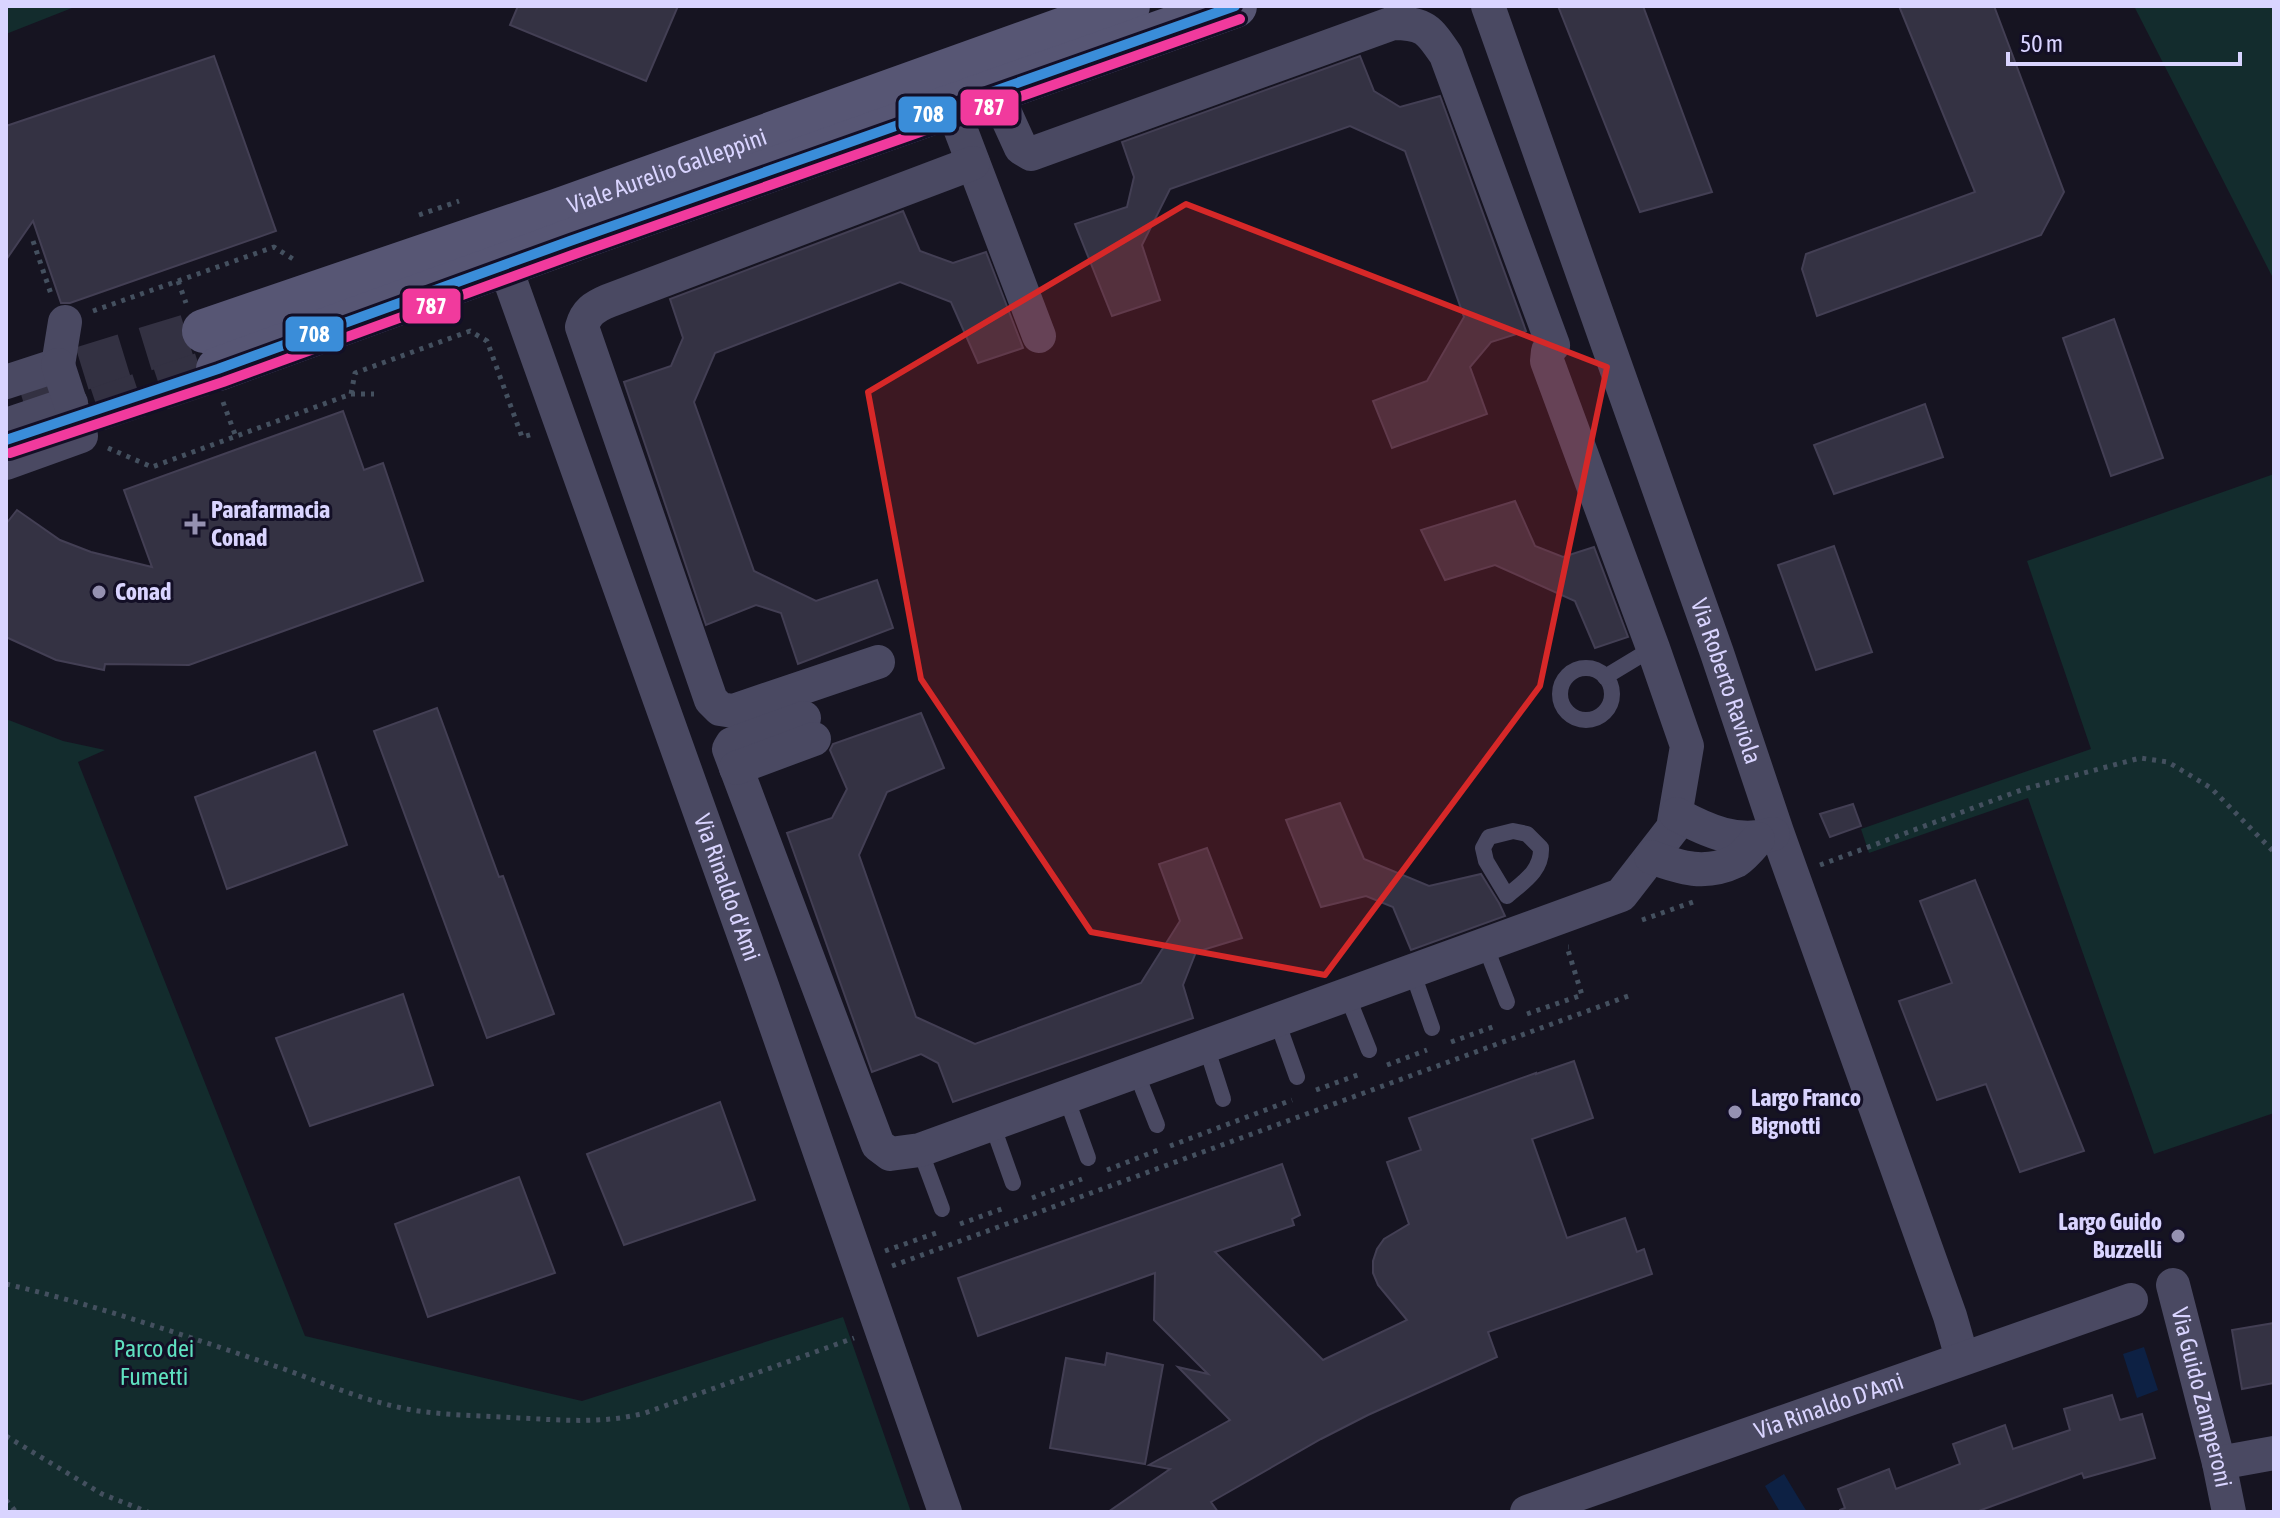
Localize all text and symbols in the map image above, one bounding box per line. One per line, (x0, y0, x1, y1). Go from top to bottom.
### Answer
scale bar (2008, 16, 2240, 66)
text: 50 m (2020, 30, 2063, 57)
line badge: 787 (959, 88, 1020, 127)
text: 787 (973, 94, 1005, 120)
line badge: 708 (897, 95, 958, 134)
text: 708 (912, 101, 944, 127)
street label: Viale Aurelio Galleppini (564, 123, 770, 219)
line badge: 787 (401, 287, 462, 325)
text: 787 (415, 293, 447, 319)
line badge: 708 (284, 315, 345, 353)
text: 708 (298, 321, 330, 347)
place label: Parafarmacia Conad (211, 496, 330, 551)
marker: Parafarmacia Conad (186, 515, 204, 533)
place label: Conad (115, 578, 171, 605)
marker: Conad (90, 583, 108, 601)
street label: Via Roberto Raviola (1686, 595, 1767, 767)
street label: Via Rinaldo d'Ami (689, 810, 766, 965)
place label: Largo Franco Bignotti (1751, 1084, 1861, 1139)
marker: Largo Franco Bignotti (1726, 1103, 1744, 1121)
place label: Largo Guido Buzzelli (2058, 1208, 2162, 1263)
marker: Largo Guido Buzzelli (2169, 1227, 2187, 1245)
street label: Via Guido Zamperoni (2166, 1304, 2238, 1490)
park label: Parco dei Fumetti (114, 1335, 194, 1390)
street label: Via Rinaldo D'Ami (1751, 1367, 1907, 1444)

